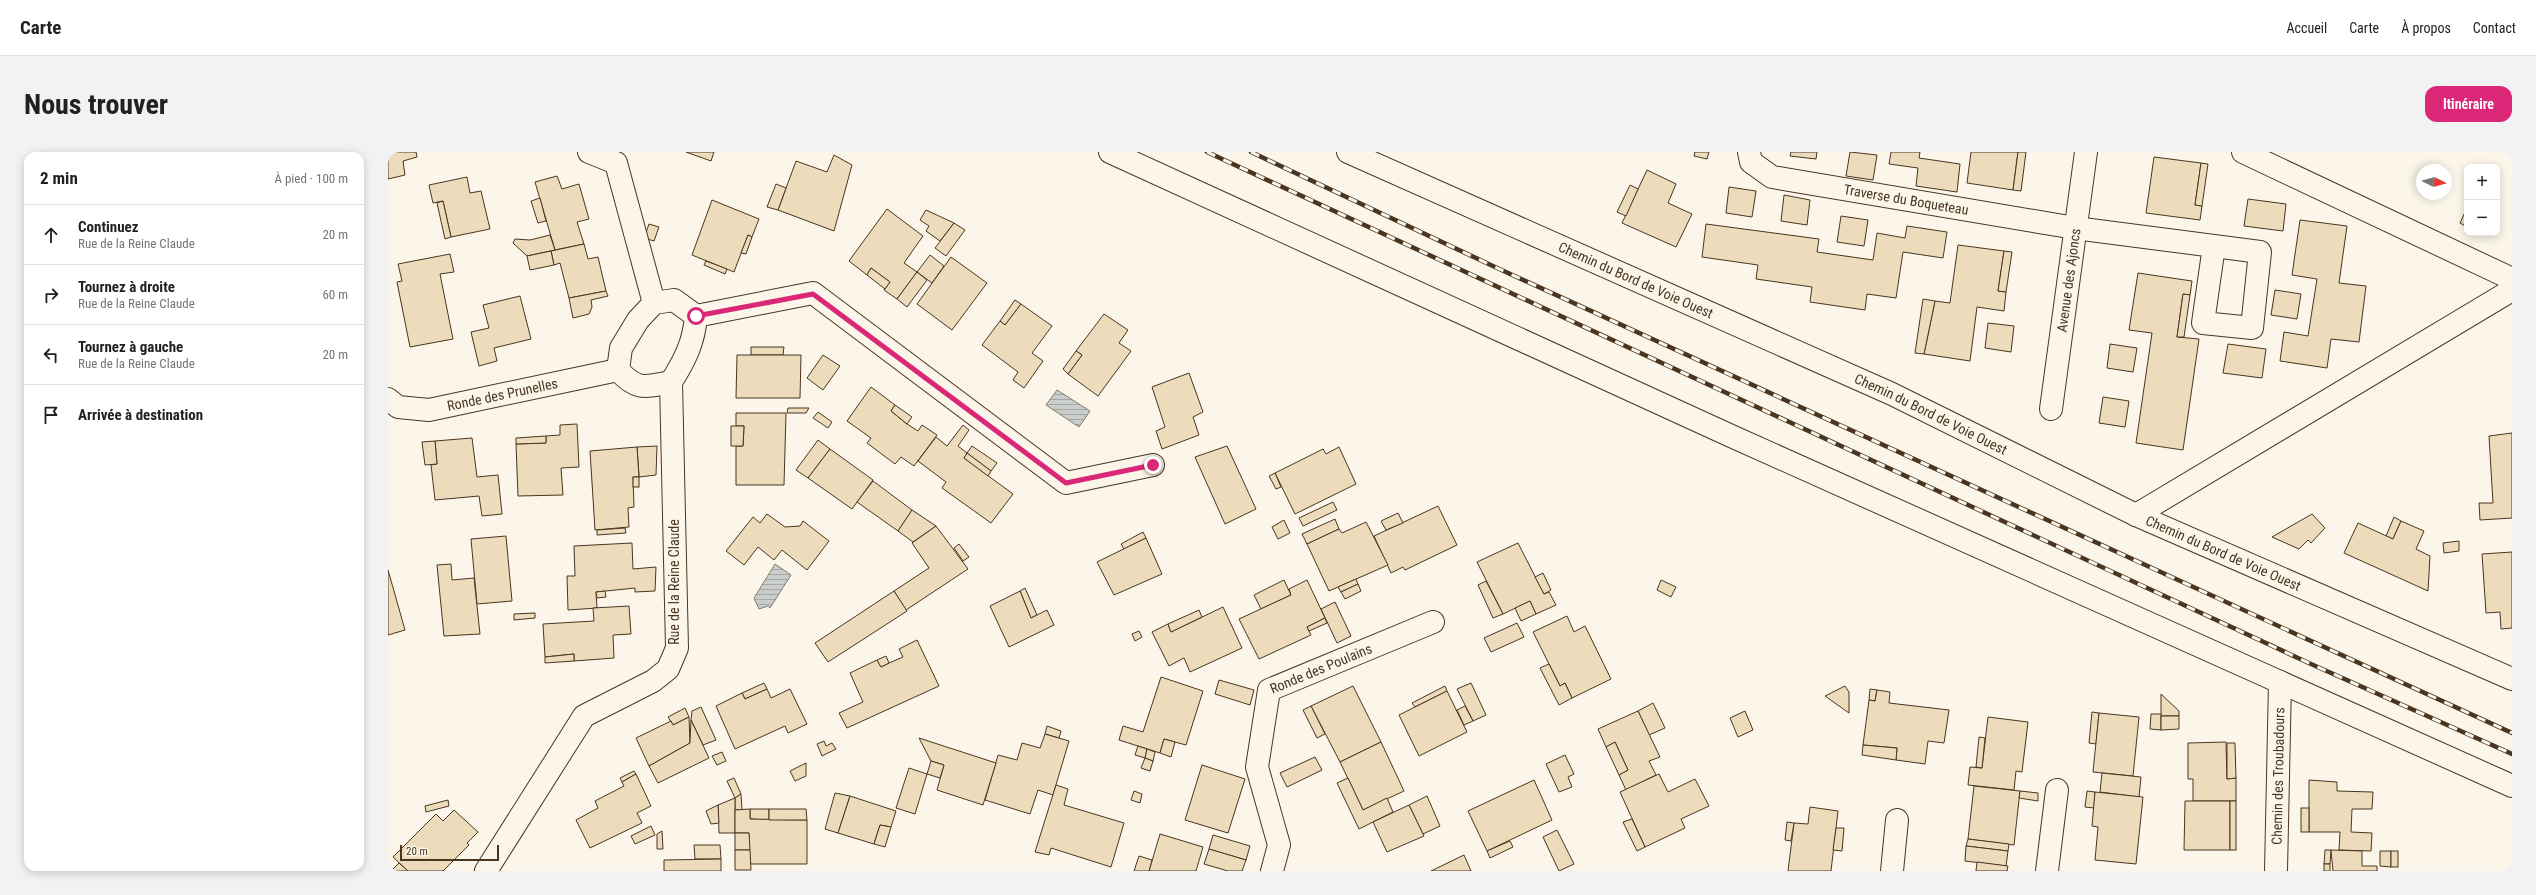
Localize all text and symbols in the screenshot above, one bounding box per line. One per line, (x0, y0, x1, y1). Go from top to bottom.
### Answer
text: Carte (20, 16, 61, 39)
text: Accueil (2286, 20, 2327, 36)
text: Carte (2349, 20, 2379, 36)
text: À propos (2401, 20, 2451, 36)
text: Contact (2473, 20, 2516, 36)
button: Itinéraire (2425, 86, 2512, 122)
text: Nous trouver (24, 88, 168, 121)
north arrow (2416, 164, 2452, 200)
map controls (2464, 164, 2500, 236)
button: + (2464, 164, 2500, 200)
text: 2 min (40, 168, 78, 188)
text: À pied · 100 m (274, 171, 348, 186)
street label: Traverse du Boqueteau (1842, 181, 1970, 218)
button: − (2464, 200, 2500, 236)
text: Continuez (78, 218, 139, 236)
icon: ahead (40, 224, 62, 246)
text: 20 m (322, 227, 348, 242)
street label: Avenue des Ajoncs (2054, 227, 2084, 333)
text: Rue de la Reine Claude (78, 236, 195, 251)
street label: Chemin du Bord de Voie Ouest (1556, 239, 1716, 321)
text: Tournez à droite (78, 278, 175, 296)
icon: right (40, 284, 62, 306)
text: 60 m (322, 287, 348, 302)
text: Rue de la Reine Claude (78, 296, 195, 311)
route start (687, 307, 705, 325)
text: Tournez à gauche (78, 338, 183, 356)
icon: left (40, 344, 62, 366)
text: 20 m (322, 347, 348, 362)
text: Rue de la Reine Claude (78, 356, 195, 371)
street label: Chemin du Bord de Voie Ouest (1852, 370, 2010, 458)
street label: Ronde des Prunelles (446, 375, 559, 414)
icon: arrive (40, 404, 62, 426)
text: Arrivée à destination (78, 406, 203, 424)
route end (1144, 456, 1162, 474)
street label: Chemin du Bord de Voie Ouest (2143, 512, 2303, 594)
street label: Rue de la Reine Claude (666, 519, 682, 645)
street label: Ronde des Poulains (1267, 640, 1374, 697)
street label: Chemin des Troubadours (2269, 707, 2287, 845)
scale bar (400, 843, 499, 862)
text: 20 m (406, 845, 428, 858)

